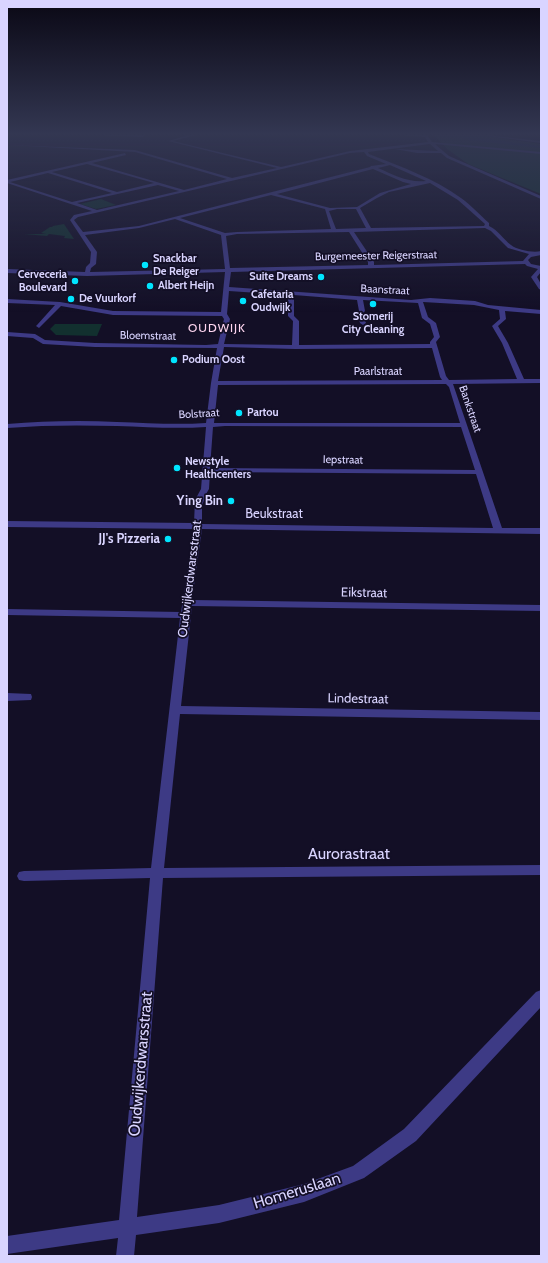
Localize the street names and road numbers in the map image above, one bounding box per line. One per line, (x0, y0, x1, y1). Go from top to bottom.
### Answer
street label: Burgemeester Reigerstraat (315, 248, 437, 264)
street label: Baanstraat (360, 282, 410, 298)
street label: Bloemstraat (120, 329, 176, 343)
street label: Paarlstraat (354, 365, 402, 379)
street label: Bankstraat (456, 384, 484, 434)
street label: Bolstraat (178, 406, 220, 422)
street label: Iepstraat (323, 453, 363, 467)
street label: Beukstraat (245, 506, 303, 522)
street label: Oudwijkerdwarsstraat (175, 520, 205, 638)
street label: Eikstraat (341, 585, 387, 601)
street label: Lindestraat (327, 691, 389, 707)
street label: Aurorastraat (308, 844, 390, 864)
street label: Oudwijkerdwarsstraat (125, 991, 157, 1137)
street label: Homeruslaan (251, 1169, 343, 1213)

